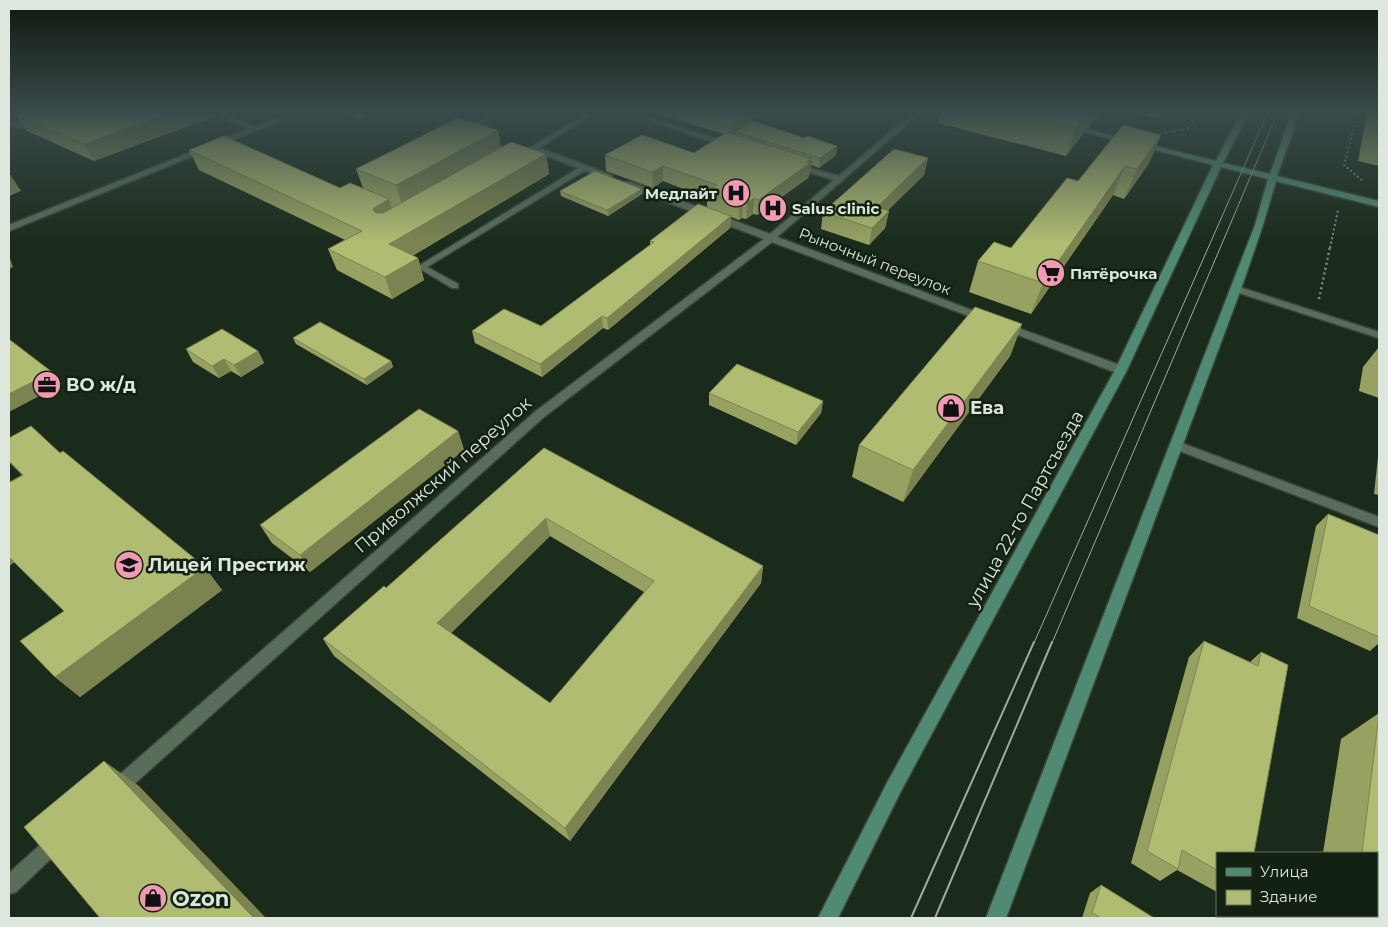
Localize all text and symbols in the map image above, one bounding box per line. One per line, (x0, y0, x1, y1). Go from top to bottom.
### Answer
hospital icon: Медлайт (721, 178, 751, 208)
place label: Медлайт (645, 184, 717, 203)
hospital icon: Salus clinic (758, 193, 788, 223)
place label: Salus clinic (792, 199, 880, 218)
street label: Рыночный переулок (796, 223, 954, 299)
supermarket icon: Пятёрочка (1036, 258, 1066, 288)
place label: Пятёрочка (1070, 264, 1157, 283)
office icon: ВО ж/д (32, 370, 62, 400)
place label: ВО ж/д (66, 374, 136, 396)
street label: Приволжский переулок (350, 392, 536, 558)
shop icon: Ева (936, 393, 966, 423)
place label: Ева (970, 397, 1004, 419)
street label: улица 22-го Партсъезда (961, 407, 1088, 612)
school or university icon: Лицей Престиж (114, 550, 144, 580)
place label: Лицей Престиж (148, 554, 306, 576)
legend (1216, 852, 1378, 917)
text: Улица (1260, 862, 1308, 881)
shop icon: Ozon (138, 883, 168, 913)
place label: Ozon (172, 886, 229, 911)
text: Здание (1260, 887, 1318, 906)

